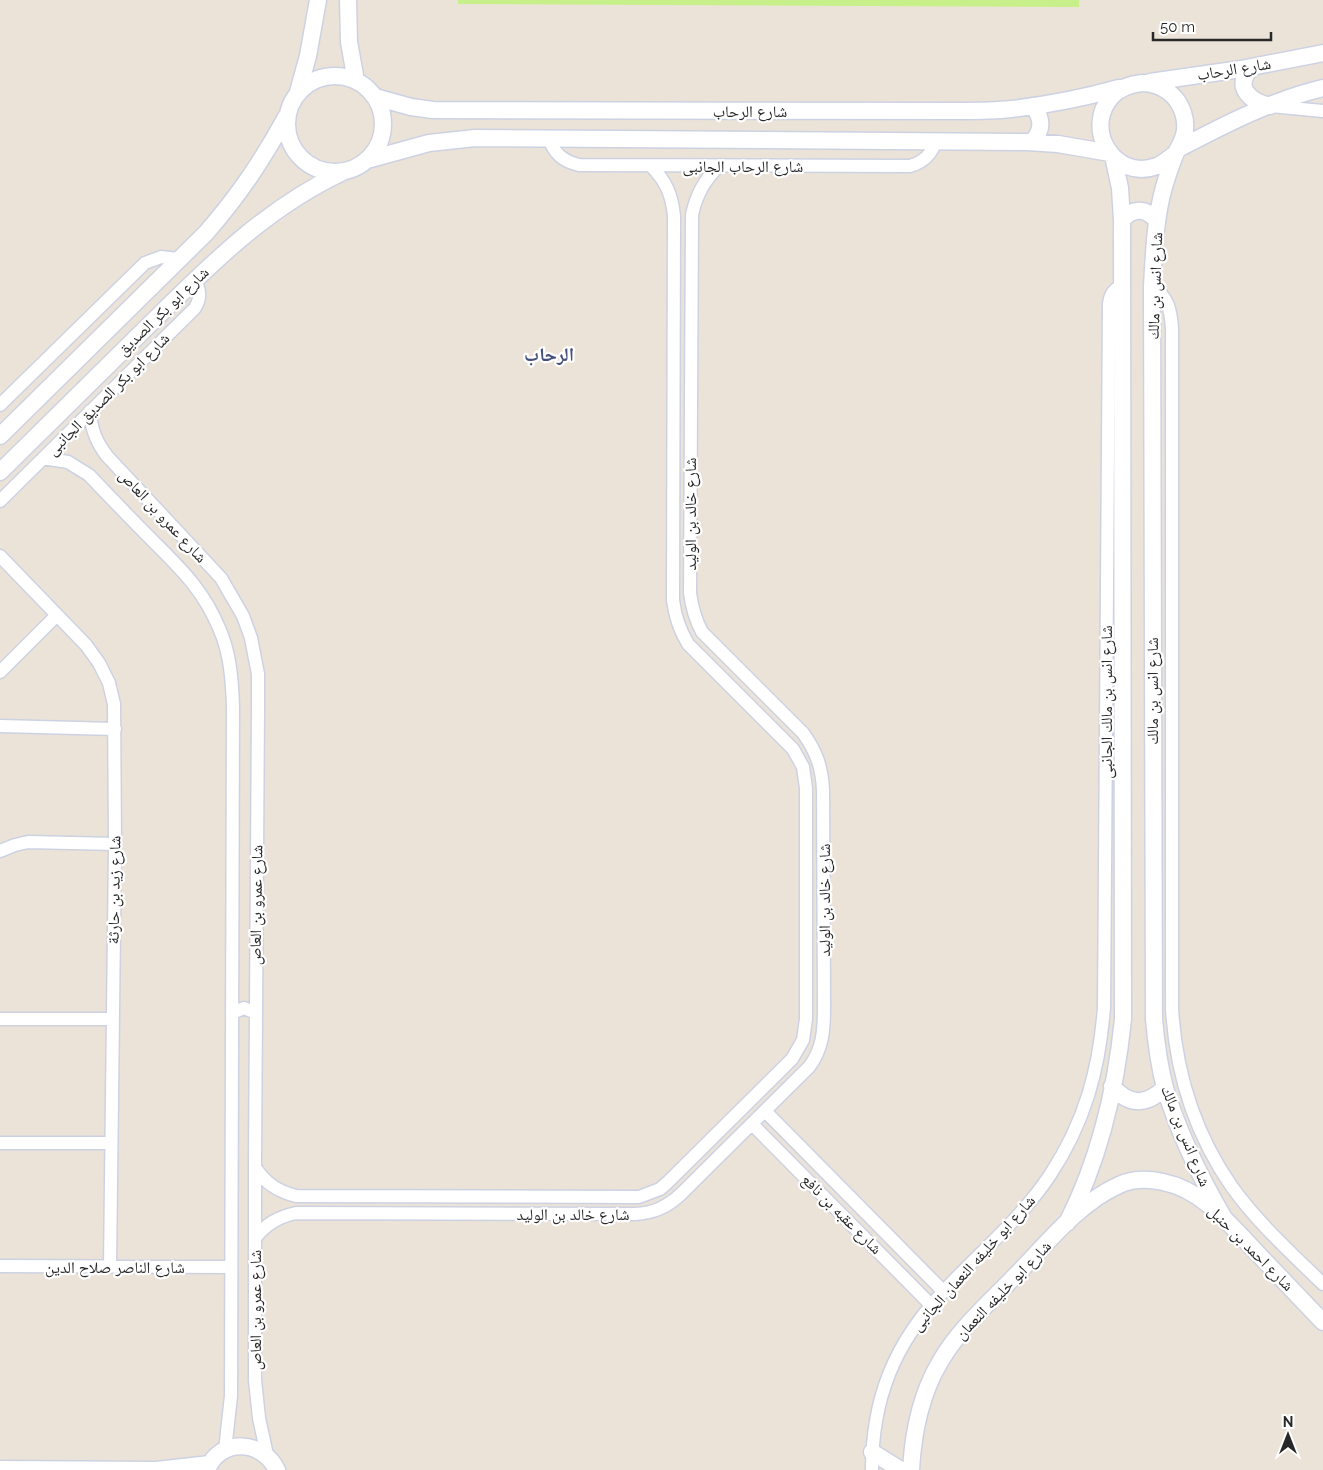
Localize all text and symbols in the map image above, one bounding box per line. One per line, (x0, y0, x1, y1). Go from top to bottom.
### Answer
scale bar (1153, 10, 1270, 42)
text: 50 m (1160, 18, 1195, 36)
street label: شارع الرحاب (1196, 54, 1273, 85)
street label: شارع الرحاب (713, 102, 787, 122)
street label: شارع الرحاب الجانبى (683, 157, 803, 177)
street label: شارع انس بن مالك (1144, 232, 1167, 340)
street label: شارع ابو بكر الصديق (113, 263, 213, 360)
street label: شارع ابو بكر الصديق الجانبى (43, 329, 174, 460)
district label: الرحاب (524, 343, 574, 366)
street label: شارع خالد بن الوليد (681, 457, 701, 571)
street label: شارع عمرو بن العاص (114, 465, 211, 567)
street label: شارع انس بن مالك الجانبى (1097, 625, 1117, 779)
street label: شارع انس بن مالك (1143, 637, 1163, 745)
street label: شارع زيد بن حارثة (104, 835, 125, 945)
street label: شارع خالد بن الوليد (815, 843, 835, 957)
street label: شارع عمرو بن العاص (245, 845, 268, 965)
street label: شارع انس بن مالك (1156, 1083, 1215, 1190)
street label: شارع عقبه بن نافع (797, 1170, 886, 1259)
street label: شارع ابو خليفه النعمان الجانبى (907, 1191, 1039, 1335)
street label: شارع احمد بن حنبل (1203, 1201, 1298, 1296)
street label: شارع خالد بن الوليد (516, 1205, 630, 1225)
street label: شارع ابو خليفه النعمان (951, 1237, 1055, 1343)
street label: شارع عمرو بن العاص (246, 1250, 266, 1370)
street label: شارع الناصر صلاح الدين (45, 1258, 185, 1278)
north arrow (1263, 1410, 1313, 1460)
text: N (1283, 1414, 1293, 1430)

